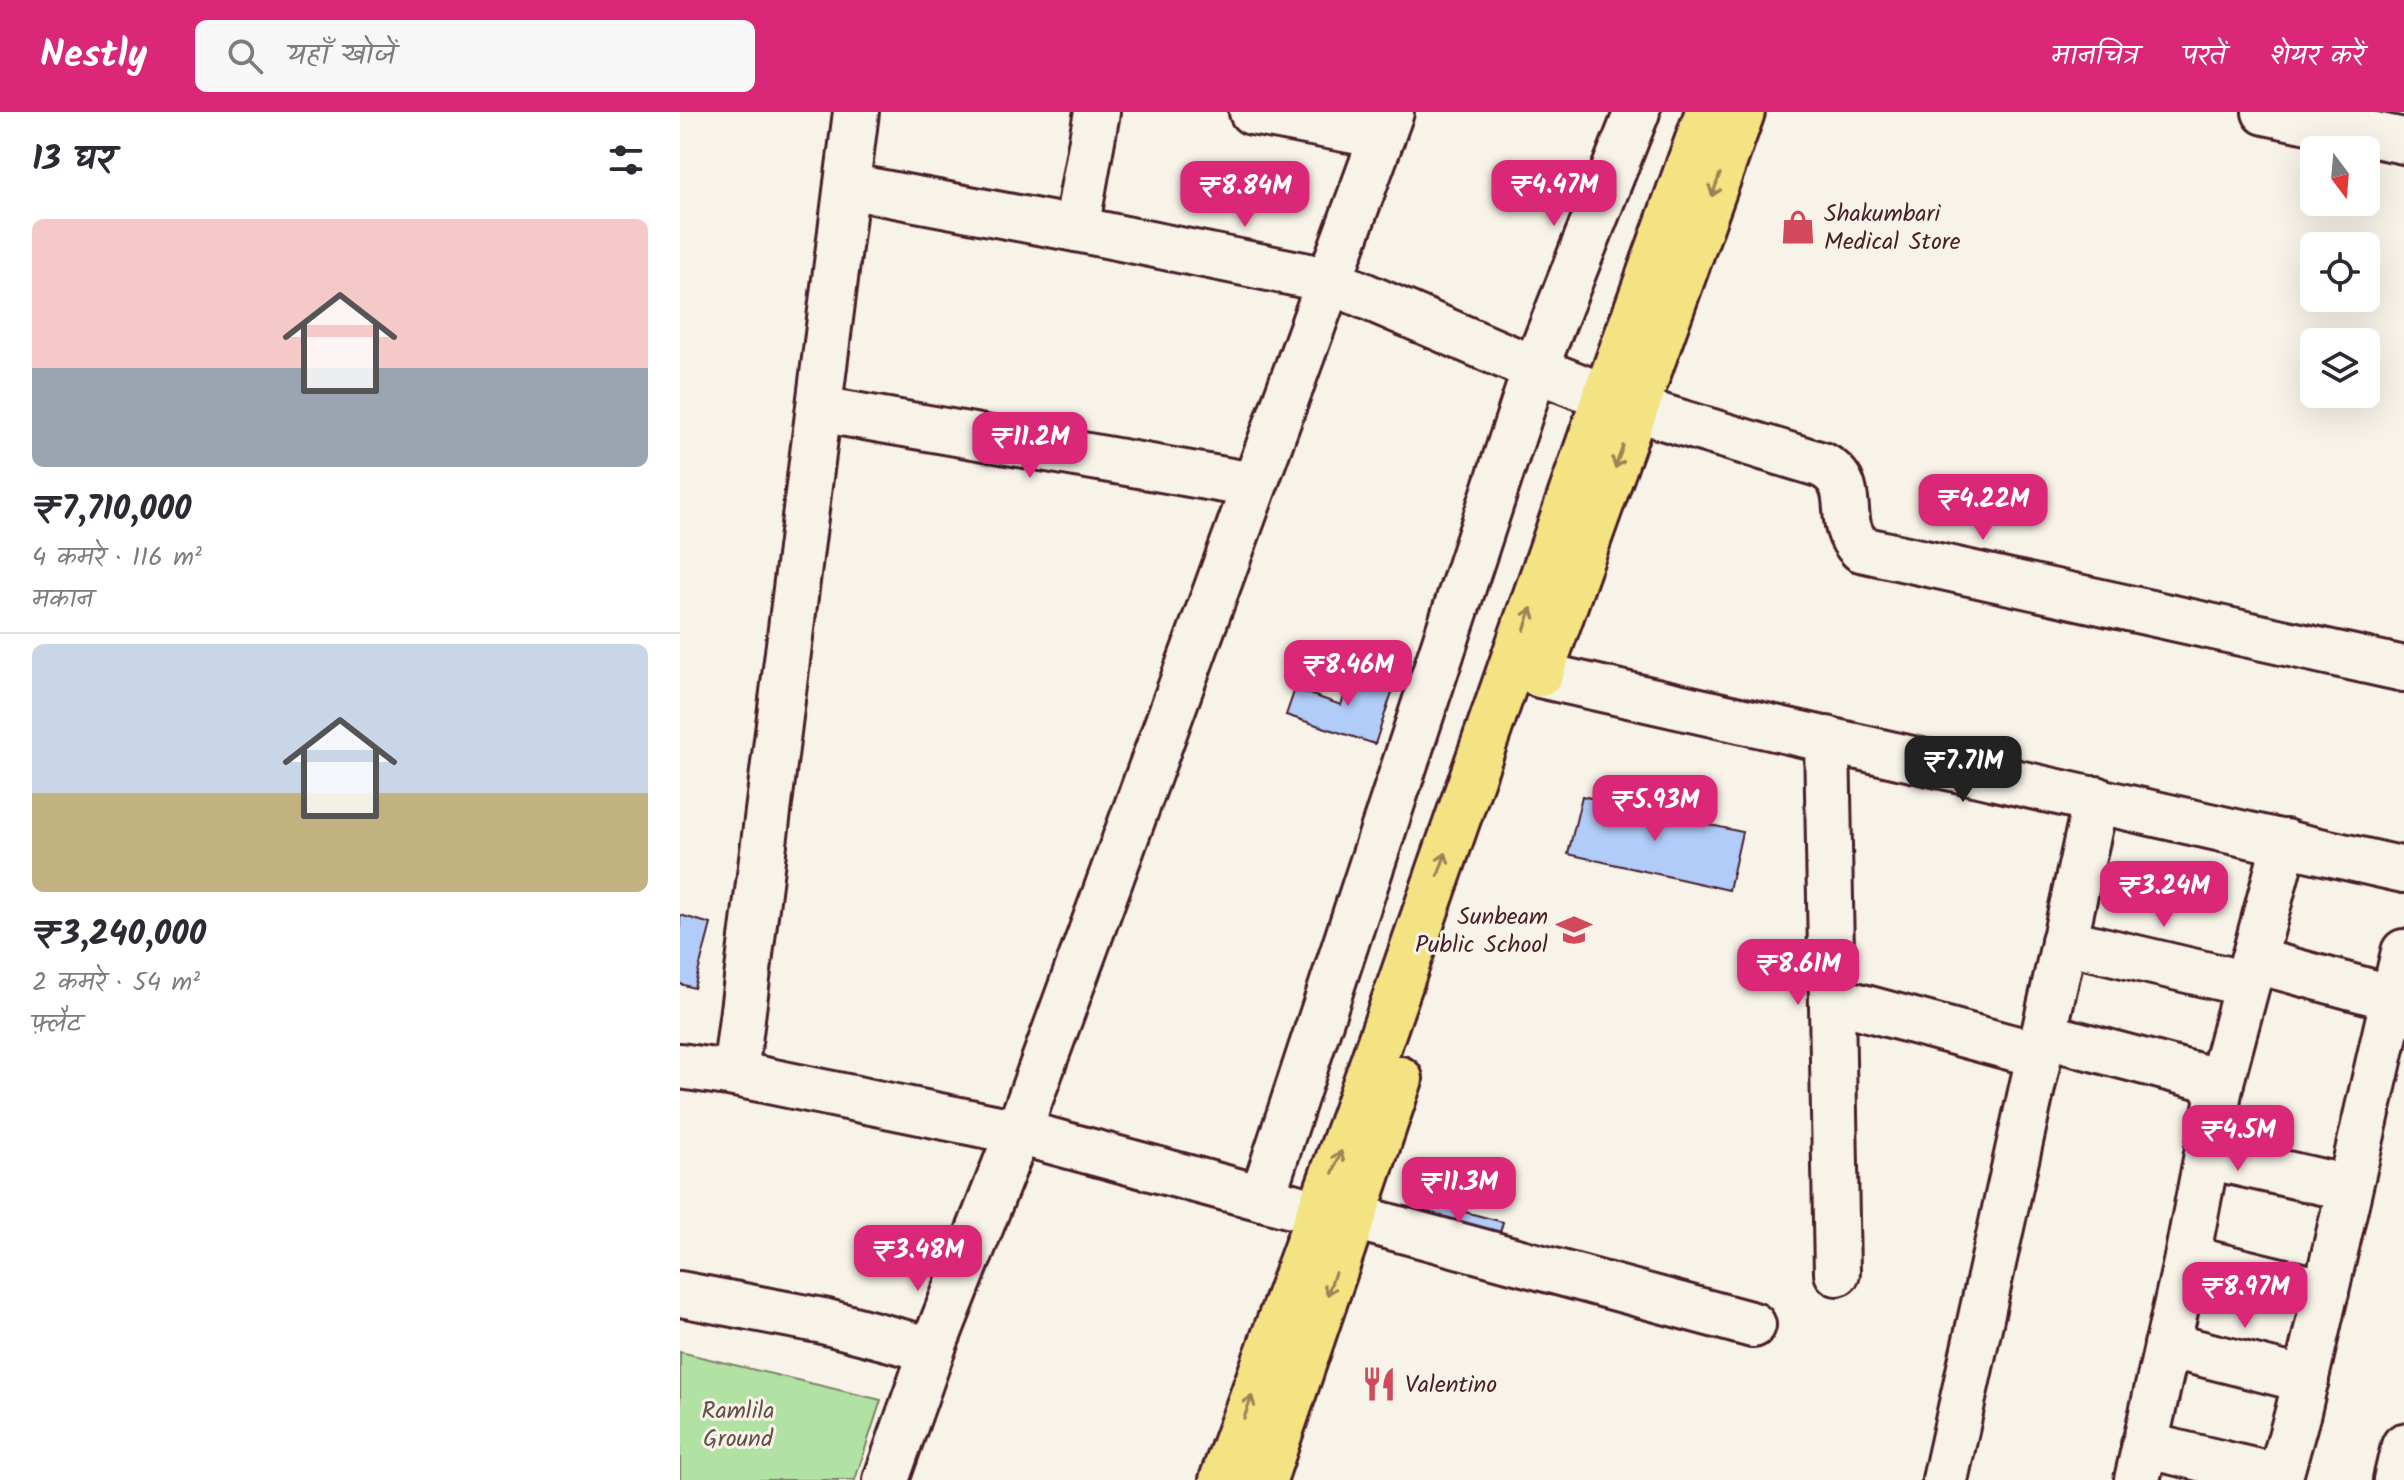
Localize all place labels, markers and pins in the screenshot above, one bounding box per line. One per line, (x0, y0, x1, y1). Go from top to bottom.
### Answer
pin: ₹4.47M (1489, 160, 1619, 228)
pin: ₹8.84M (1180, 161, 1310, 229)
place label: Shakumbari Medical Store (1824, 195, 1961, 262)
shop icon: Shakumbari Medical Store (1779, 208, 1817, 246)
pin: ₹11.2M (965, 412, 1095, 480)
pin: ₹4.22M (1918, 474, 2048, 542)
pin: ₹8.46M (1283, 640, 1413, 708)
pin: ₹7.71M (1898, 736, 2028, 804)
pin: ₹5.93M (1590, 775, 1720, 843)
pin: ₹3.24M (2099, 861, 2229, 929)
place label: Sunbeam Public School (1415, 898, 1548, 965)
school or university icon: Sunbeam Public School (1555, 911, 1593, 949)
pin: ₹8.61M (1733, 939, 1863, 1007)
pin: ₹4.5M (2182, 1105, 2294, 1173)
pin: ₹11.3M (1394, 1157, 1524, 1225)
pin: ₹3.48M (853, 1225, 983, 1293)
pin: ₹8.97M (2180, 1262, 2310, 1330)
restaurant icon: Valentino (1360, 1365, 1398, 1403)
place label: Valentino (1405, 1366, 1497, 1405)

